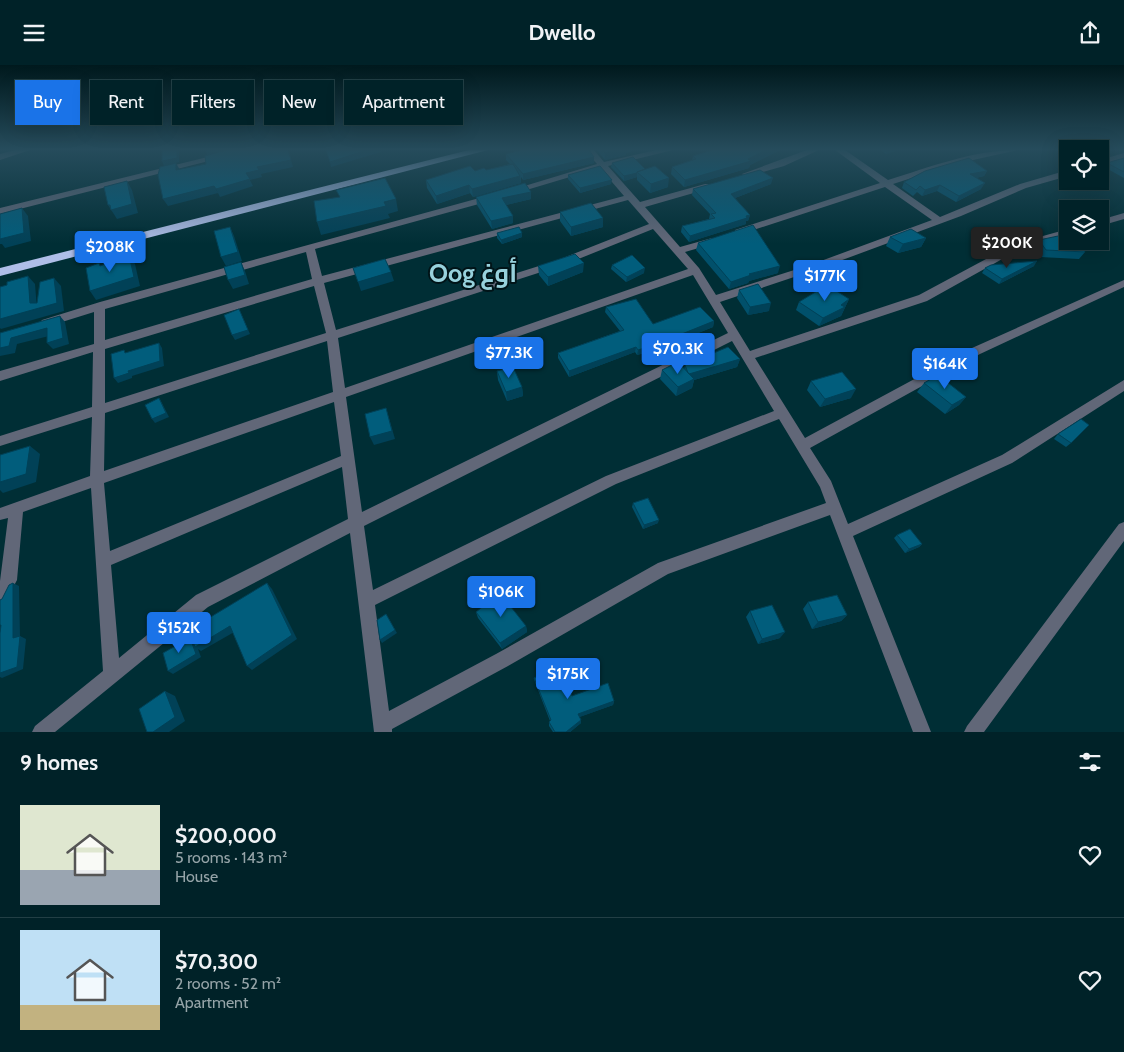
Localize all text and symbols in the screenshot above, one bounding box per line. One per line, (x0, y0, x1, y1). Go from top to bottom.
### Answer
icon: menu (20, 19, 48, 47)
text: Dwello (528, 19, 596, 46)
icon: share (1076, 19, 1104, 47)
chip: Buy (15, 80, 80, 125)
chip: Rent (90, 80, 162, 125)
chip: Filters (172, 80, 254, 125)
chip: New (264, 80, 334, 125)
chip: Apartment (344, 80, 463, 125)
map controls (1059, 140, 1109, 250)
button: locate (1059, 140, 1109, 190)
button: layers (1059, 200, 1109, 250)
pin: $200K (972, 227, 1042, 269)
pin: $208K (75, 231, 145, 273)
text: $200K (982, 233, 1032, 252)
text: $208K (86, 237, 134, 256)
district label: Oog أوغ (429, 257, 517, 290)
pin: $177K (790, 259, 860, 302)
text: $177K (804, 266, 846, 285)
pin: $70.3K (637, 333, 719, 375)
pin: $77.3K (468, 337, 550, 379)
text: $70.3K (653, 339, 703, 358)
text: $77.3K (485, 343, 533, 362)
pin: $164K (910, 347, 980, 390)
text: $164K (923, 354, 967, 373)
pin: $106K (466, 575, 536, 618)
text: $106K (478, 582, 524, 601)
pin: $152K (144, 611, 214, 654)
text: $152K (158, 618, 200, 637)
pin: $175K (533, 657, 603, 700)
text: $175K (547, 664, 589, 683)
icon: filters (1076, 748, 1104, 776)
text: 9 homes (20, 750, 98, 775)
text: $200,000 (175, 823, 277, 848)
icon: home (60, 825, 120, 885)
icon: heart (1076, 841, 1104, 869)
text: 5 rooms · 143 m² (175, 848, 287, 867)
text: House (175, 867, 218, 886)
text: $70,300 (175, 949, 258, 974)
icon: home (60, 950, 120, 1010)
icon: heart (1076, 966, 1104, 994)
text: 2 rooms · 52 m² (175, 974, 281, 993)
text: Apartment (175, 993, 248, 1012)

